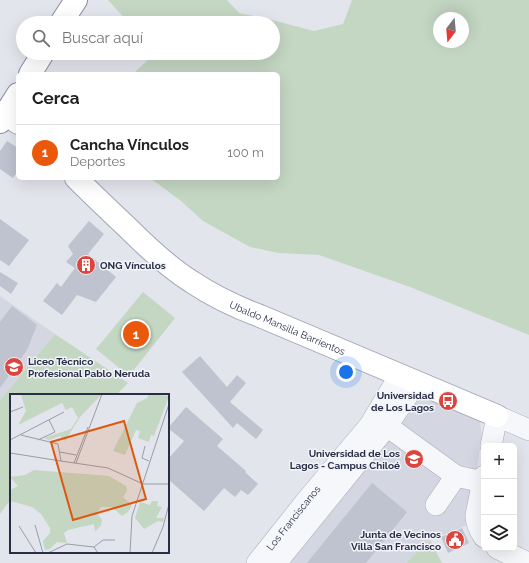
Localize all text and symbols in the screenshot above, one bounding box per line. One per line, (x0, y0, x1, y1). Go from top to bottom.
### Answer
north arrow (433, 12, 469, 48)
search box (16, 16, 280, 60)
icon: search (30, 27, 52, 49)
text: Buscar aquí (62, 29, 143, 47)
text: Cerca (32, 88, 80, 108)
text: Cancha Vínculos (70, 136, 189, 154)
text: 1 (42, 145, 48, 160)
text: 100 m (227, 145, 264, 160)
text: Deportes (70, 154, 125, 169)
building icon: ONG Vínculos (75, 254, 97, 276)
place label: ONG Vínculos (100, 260, 166, 271)
street label: Ubaldo Mansilla Barrientos (228, 299, 347, 357)
pin: 1 (123, 319, 149, 349)
school or university icon: Liceo Técnico Profesional Pablo Neruda (3, 356, 25, 378)
place label: Liceo Técnico Profesional Pablo Neruda (28, 356, 150, 379)
your location (336, 362, 356, 382)
place label: Universidad de Los Lagos (371, 390, 435, 413)
bus stop icon: Universidad de Los Lagos (437, 390, 459, 412)
inset map (10, 394, 169, 553)
map controls (481, 443, 517, 551)
button: + (481, 443, 517, 479)
place label: Universidad de Los Lagos - Campus Chiloé (290, 448, 400, 471)
school or university icon: Universidad de Los Lagos - Campus Chiloé (403, 448, 425, 470)
button: − (481, 479, 517, 515)
street label: Los Franciscanos (264, 483, 323, 552)
button: layers (481, 515, 517, 551)
place label: Junta de Vecinos Villa San Francisco (351, 529, 441, 552)
public building icon: Junta de Vecinos Villa San Francisco (444, 529, 466, 551)

